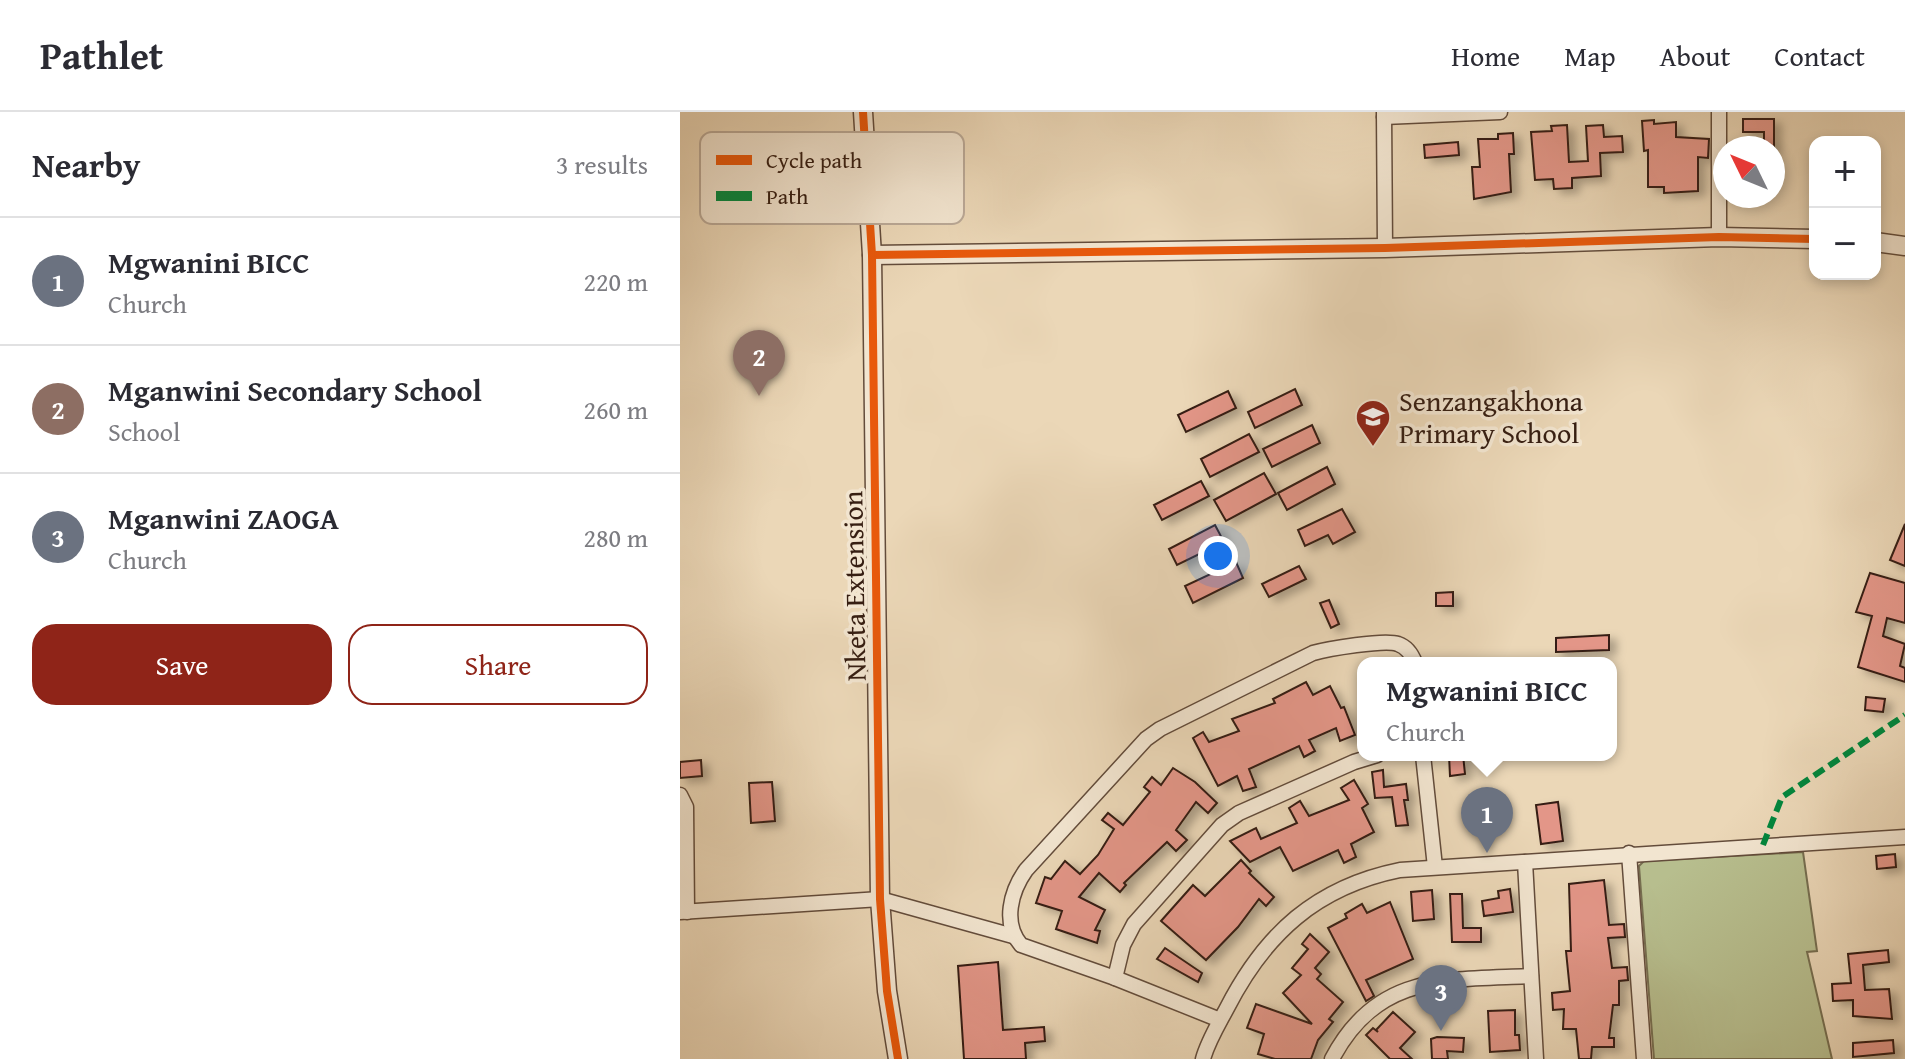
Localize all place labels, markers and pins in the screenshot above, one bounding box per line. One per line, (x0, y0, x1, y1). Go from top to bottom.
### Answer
pin: 2 (733, 330, 785, 396)
place label: Senzangakhona Primary School (1399, 380, 1584, 453)
school or university icon: Senzangakhona Primary School (1354, 398, 1392, 448)
pin: 1 (1461, 787, 1513, 853)
pin: 3 (1415, 965, 1467, 1031)

